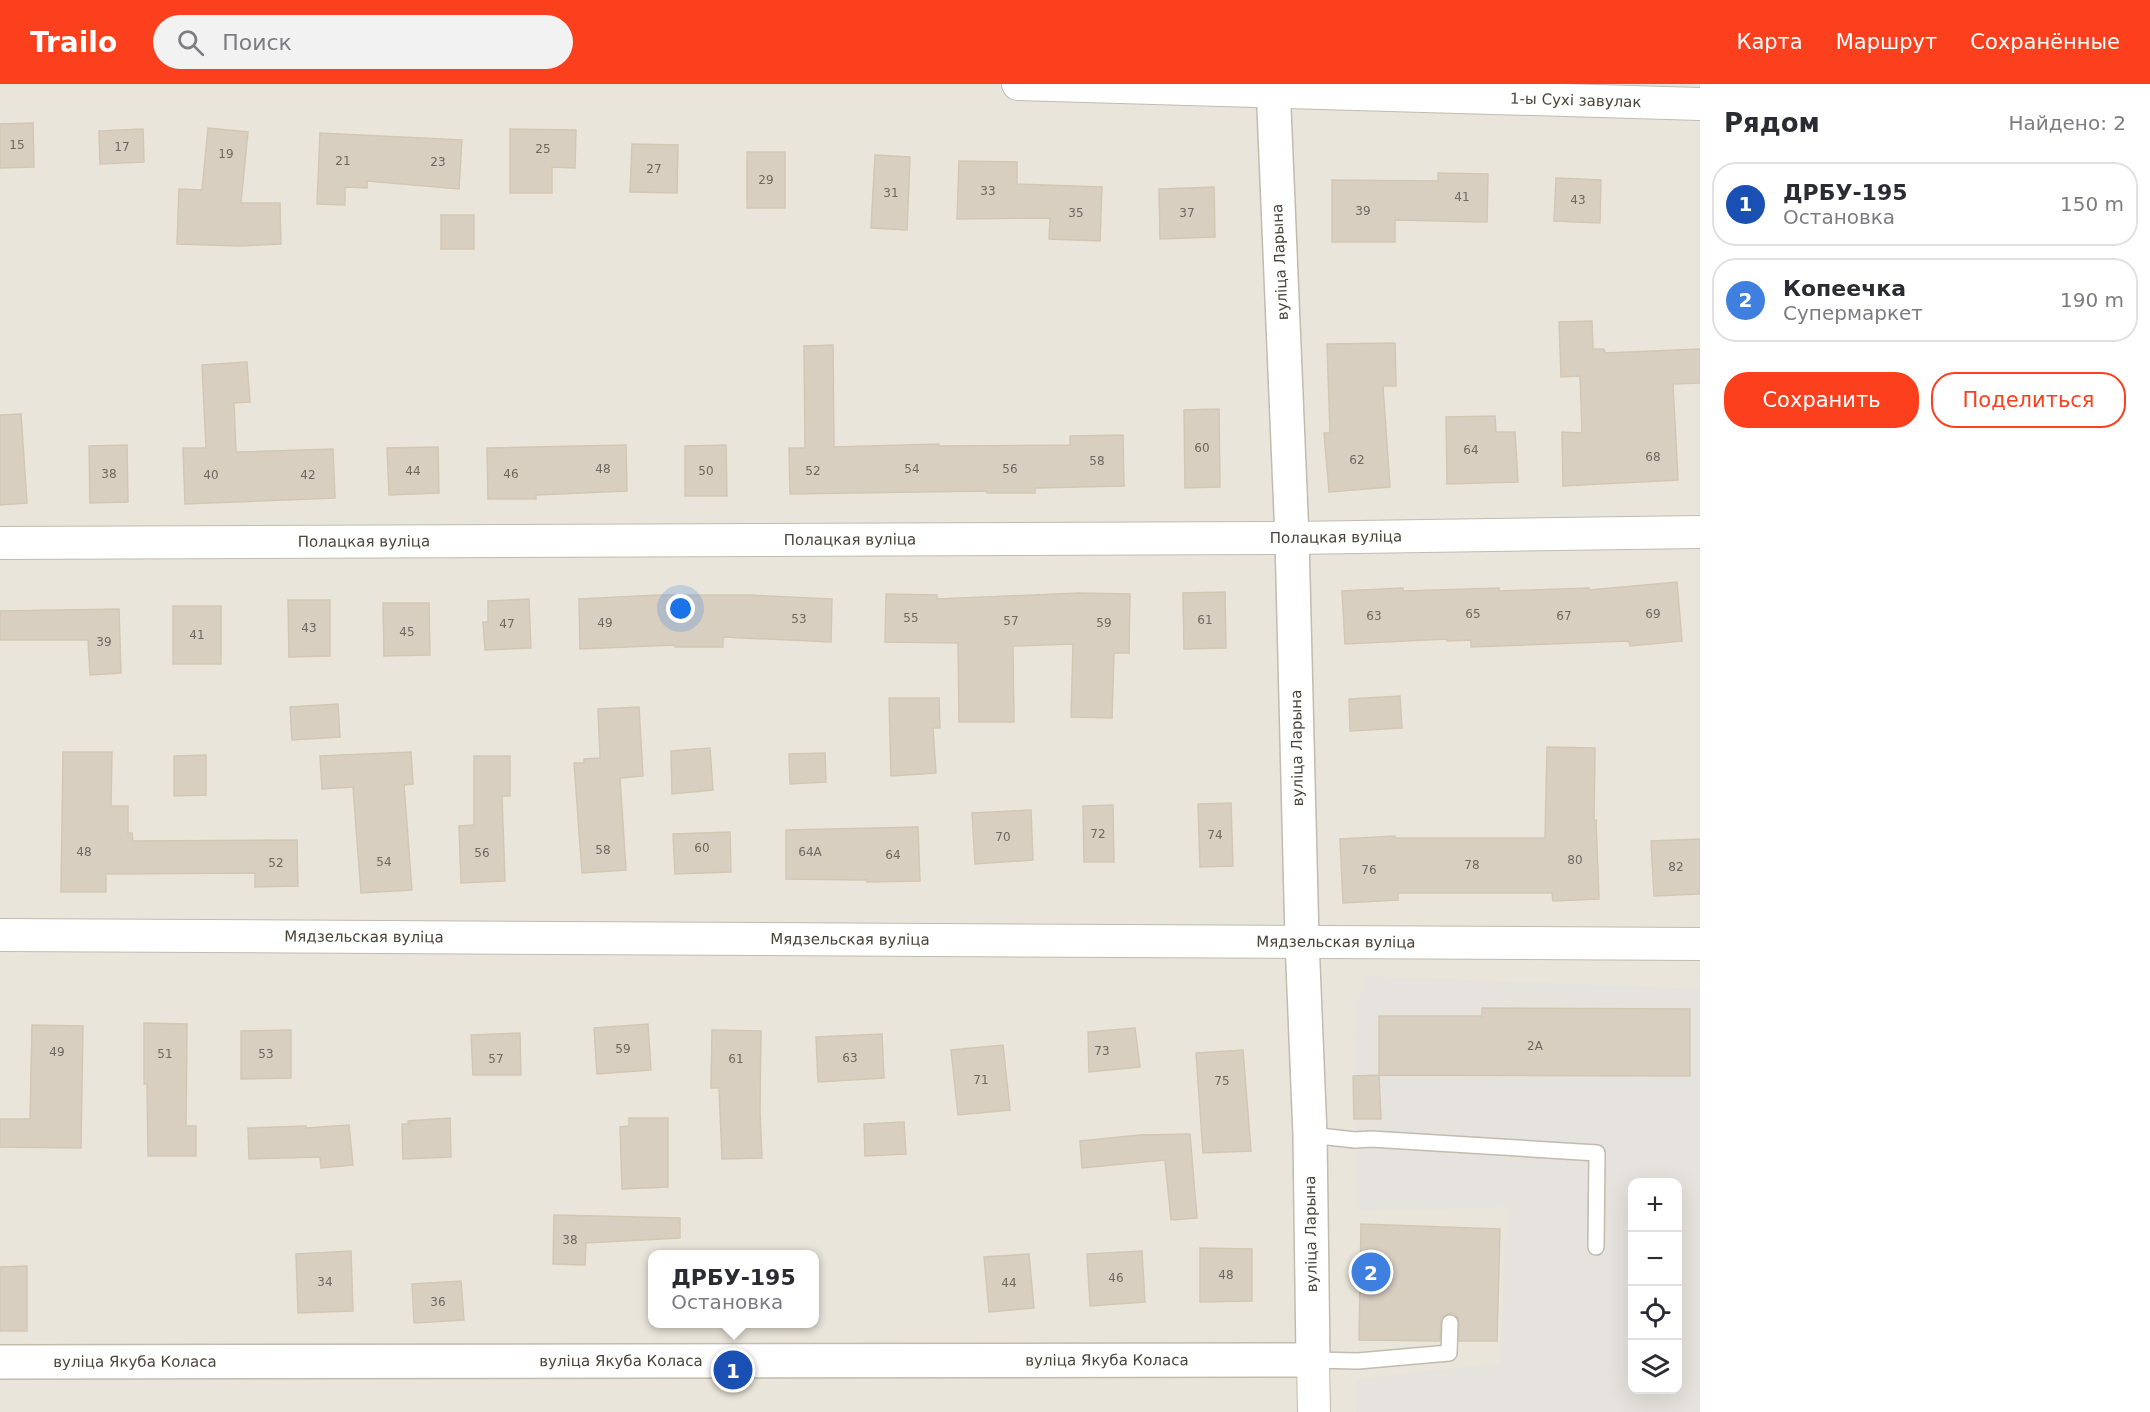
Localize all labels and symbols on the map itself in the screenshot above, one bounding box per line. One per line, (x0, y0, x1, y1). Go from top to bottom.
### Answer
street label: 1-ы Сухі завулак (1510, 89, 1642, 111)
house number: 15 (9, 138, 25, 152)
house number: 17 (114, 140, 130, 154)
house number: 25 (535, 142, 551, 156)
house number: 19 (218, 147, 234, 161)
house number: 21 (335, 154, 351, 168)
house number: 23 (430, 155, 446, 169)
house number: 27 (646, 162, 662, 176)
house number: 29 (758, 173, 774, 187)
house number: 33 (980, 184, 996, 198)
house number: 31 (883, 186, 899, 200)
house number: 41 (1454, 190, 1470, 204)
house number: 43 (1570, 193, 1586, 207)
street label: вуліца Ларына (1268, 203, 1292, 321)
house number: 39 (1355, 204, 1371, 218)
house number: 35 (1068, 206, 1084, 220)
house number: 37 (1179, 206, 1195, 220)
house number: 60 (1194, 441, 1210, 455)
house number: 64 (1463, 443, 1479, 457)
house number: 68 (1645, 450, 1661, 464)
house number: 62 (1349, 453, 1365, 467)
house number: 58 (1089, 454, 1105, 468)
house number: 48 (595, 462, 611, 476)
house number: 54 (904, 462, 920, 476)
house number: 56 (1002, 462, 1018, 476)
house number: 44 (405, 464, 421, 478)
house number: 50 (698, 464, 714, 478)
house number: 52 (805, 464, 821, 478)
house number: 38 (101, 467, 117, 481)
house number: 46 (503, 467, 519, 481)
house number: 40 (203, 468, 219, 482)
house number: 42 (300, 468, 316, 482)
street label: Полацкая вуліца (1270, 527, 1402, 547)
street label: Полацкая вуліца (784, 530, 916, 549)
street label: Полацкая вуліца (298, 532, 430, 551)
your location (666, 594, 695, 623)
house number: 65 (1465, 607, 1481, 621)
house number: 69 (1645, 607, 1661, 621)
house number: 63 (1366, 609, 1382, 623)
house number: 67 (1556, 609, 1572, 623)
house number: 55 (903, 611, 919, 625)
house number: 53 (791, 612, 807, 626)
house number: 61 (1197, 613, 1213, 627)
house number: 57 (1003, 614, 1019, 628)
house number: 49 (597, 616, 613, 630)
house number: 59 (1096, 616, 1112, 630)
house number: 47 (499, 617, 515, 631)
house number: 43 (301, 621, 317, 635)
house number: 45 (399, 625, 415, 639)
house number: 41 (189, 628, 205, 642)
house number: 39 (96, 635, 112, 649)
street label: вуліца Ларына (1287, 690, 1307, 806)
house number: 72 (1090, 827, 1106, 841)
house number: 74 (1207, 828, 1223, 842)
house number: 70 (995, 830, 1011, 844)
house number: 60 (694, 841, 710, 855)
house number: 58 (595, 843, 611, 857)
house number: 48 (76, 845, 92, 859)
house number: 64А (798, 845, 823, 859)
house number: 56 (474, 846, 490, 860)
house number: 64 (885, 848, 901, 862)
house number: 80 (1567, 853, 1583, 867)
house number: 54 (376, 855, 392, 869)
house number: 52 (268, 856, 284, 870)
house number: 78 (1464, 858, 1480, 872)
house number: 82 (1668, 860, 1684, 874)
house number: 76 (1361, 863, 1377, 877)
street label: Мядзельская вуліца (284, 928, 444, 946)
street label: Мядзельская вуліца (770, 930, 930, 949)
street label: Мядзельская вуліца (1256, 933, 1416, 951)
house number: 2А (1527, 1039, 1544, 1053)
house number: 59 (615, 1042, 631, 1056)
house number: 73 (1094, 1044, 1110, 1058)
house number: 49 (49, 1045, 65, 1059)
house number: 51 (157, 1047, 173, 1061)
house number: 53 (258, 1047, 274, 1061)
house number: 63 (842, 1051, 858, 1065)
house number: 57 (488, 1052, 504, 1066)
house number: 61 (728, 1052, 744, 1066)
house number: 71 (973, 1073, 989, 1087)
house number: 75 (1214, 1074, 1230, 1088)
street label: вуліца Ларына (1301, 1176, 1321, 1292)
house number: 38 (562, 1233, 578, 1247)
pin: 2 (1352, 1250, 1390, 1294)
house number: 48 (1218, 1268, 1234, 1282)
house number: 46 (1108, 1271, 1124, 1285)
house number: 34 (317, 1275, 333, 1289)
house number: 44 (1001, 1276, 1017, 1290)
house number: 36 (430, 1295, 446, 1309)
pin: 1 (714, 1348, 752, 1392)
street label: вуліца Якуба Коласа (1025, 1351, 1189, 1369)
street label: вуліца Якуба Коласа (539, 1352, 703, 1370)
street label: вуліца Якуба Коласа (53, 1353, 217, 1371)

